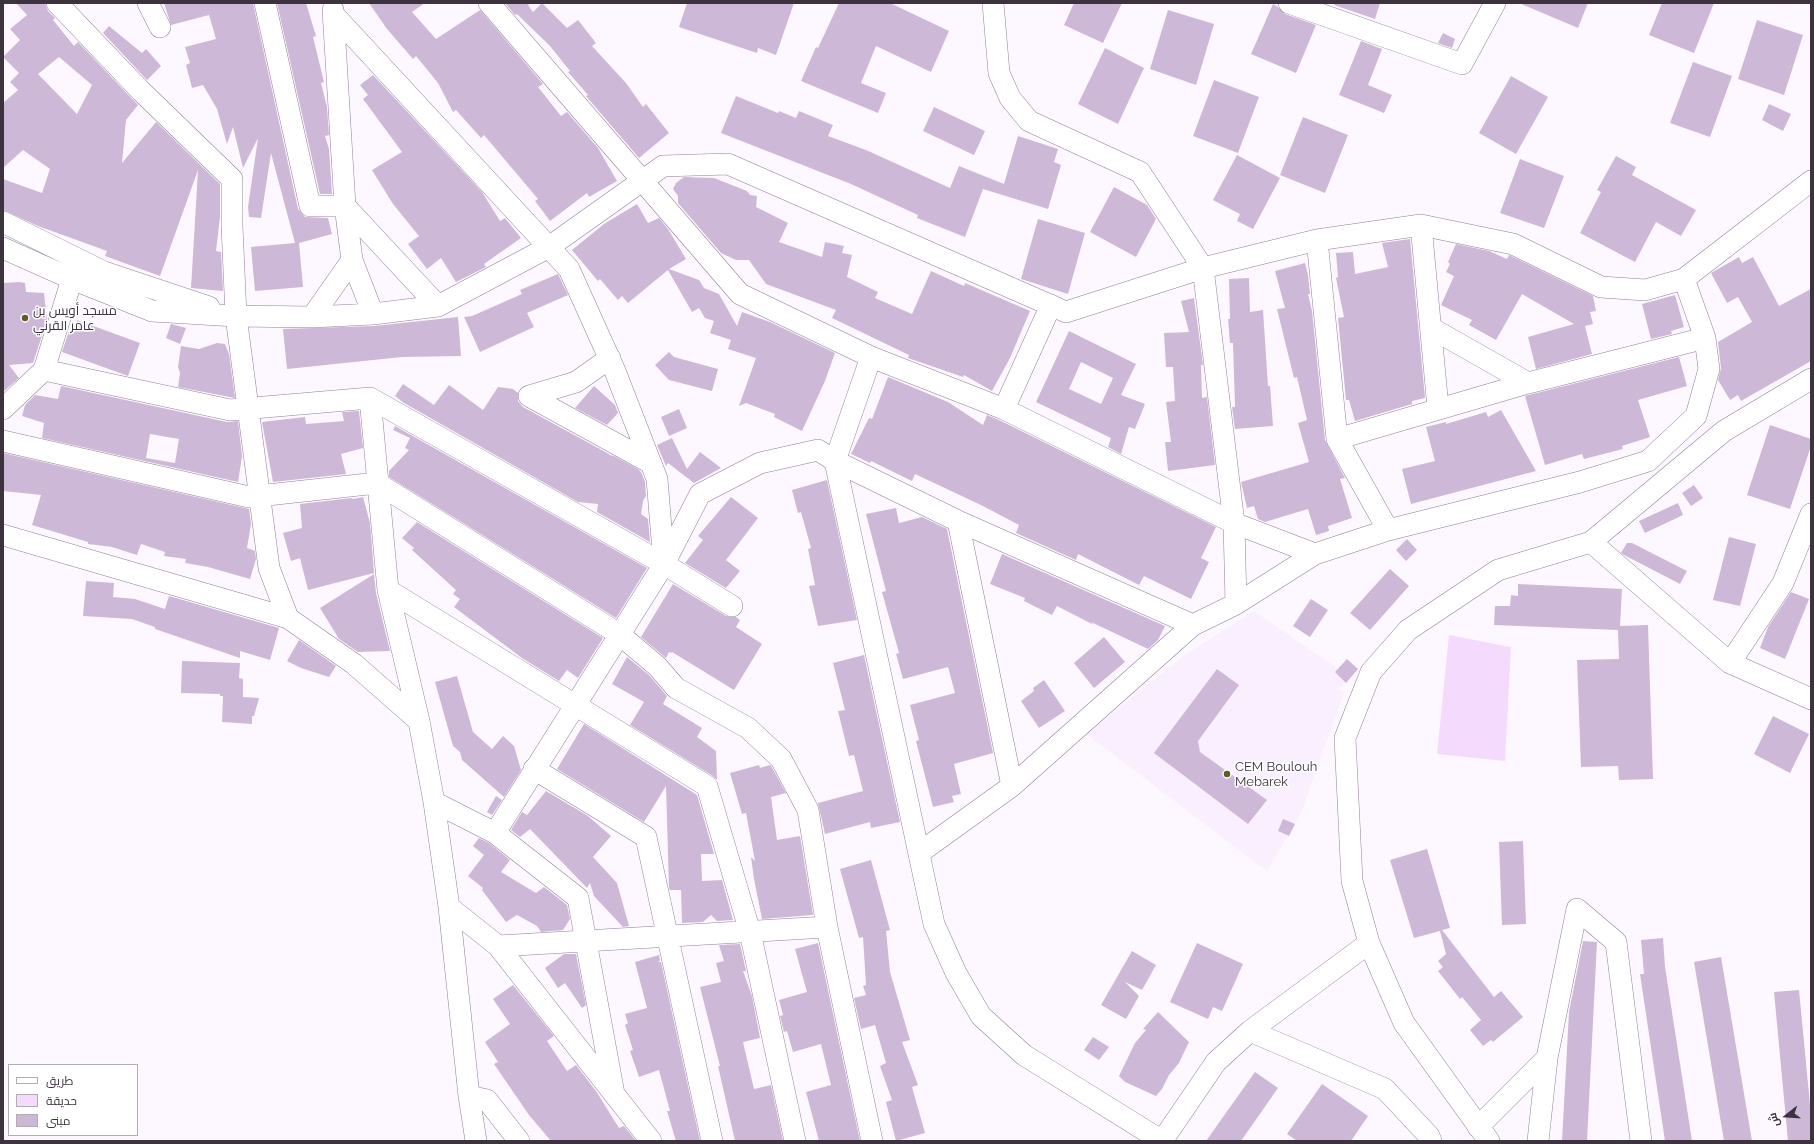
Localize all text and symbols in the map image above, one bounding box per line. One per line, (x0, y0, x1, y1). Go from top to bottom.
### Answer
place label: مسجد أويس بن عامر القرني (33, 303, 117, 334)
marker: مسجد أويس بن عامر القرني (20, 313, 30, 323)
place label: CEM Boulouh Mebarek (1235, 759, 1317, 790)
marker: CEM Boulouh Mebarek (1222, 769, 1232, 779)
legend (8, 1064, 138, 1136)
text: طريق (46, 1074, 73, 1088)
text: حديقة (46, 1094, 77, 1108)
north arrow (1766, 1096, 1806, 1136)
text: ش (1766, 1111, 1782, 1128)
text: مبنى (46, 1114, 71, 1128)

